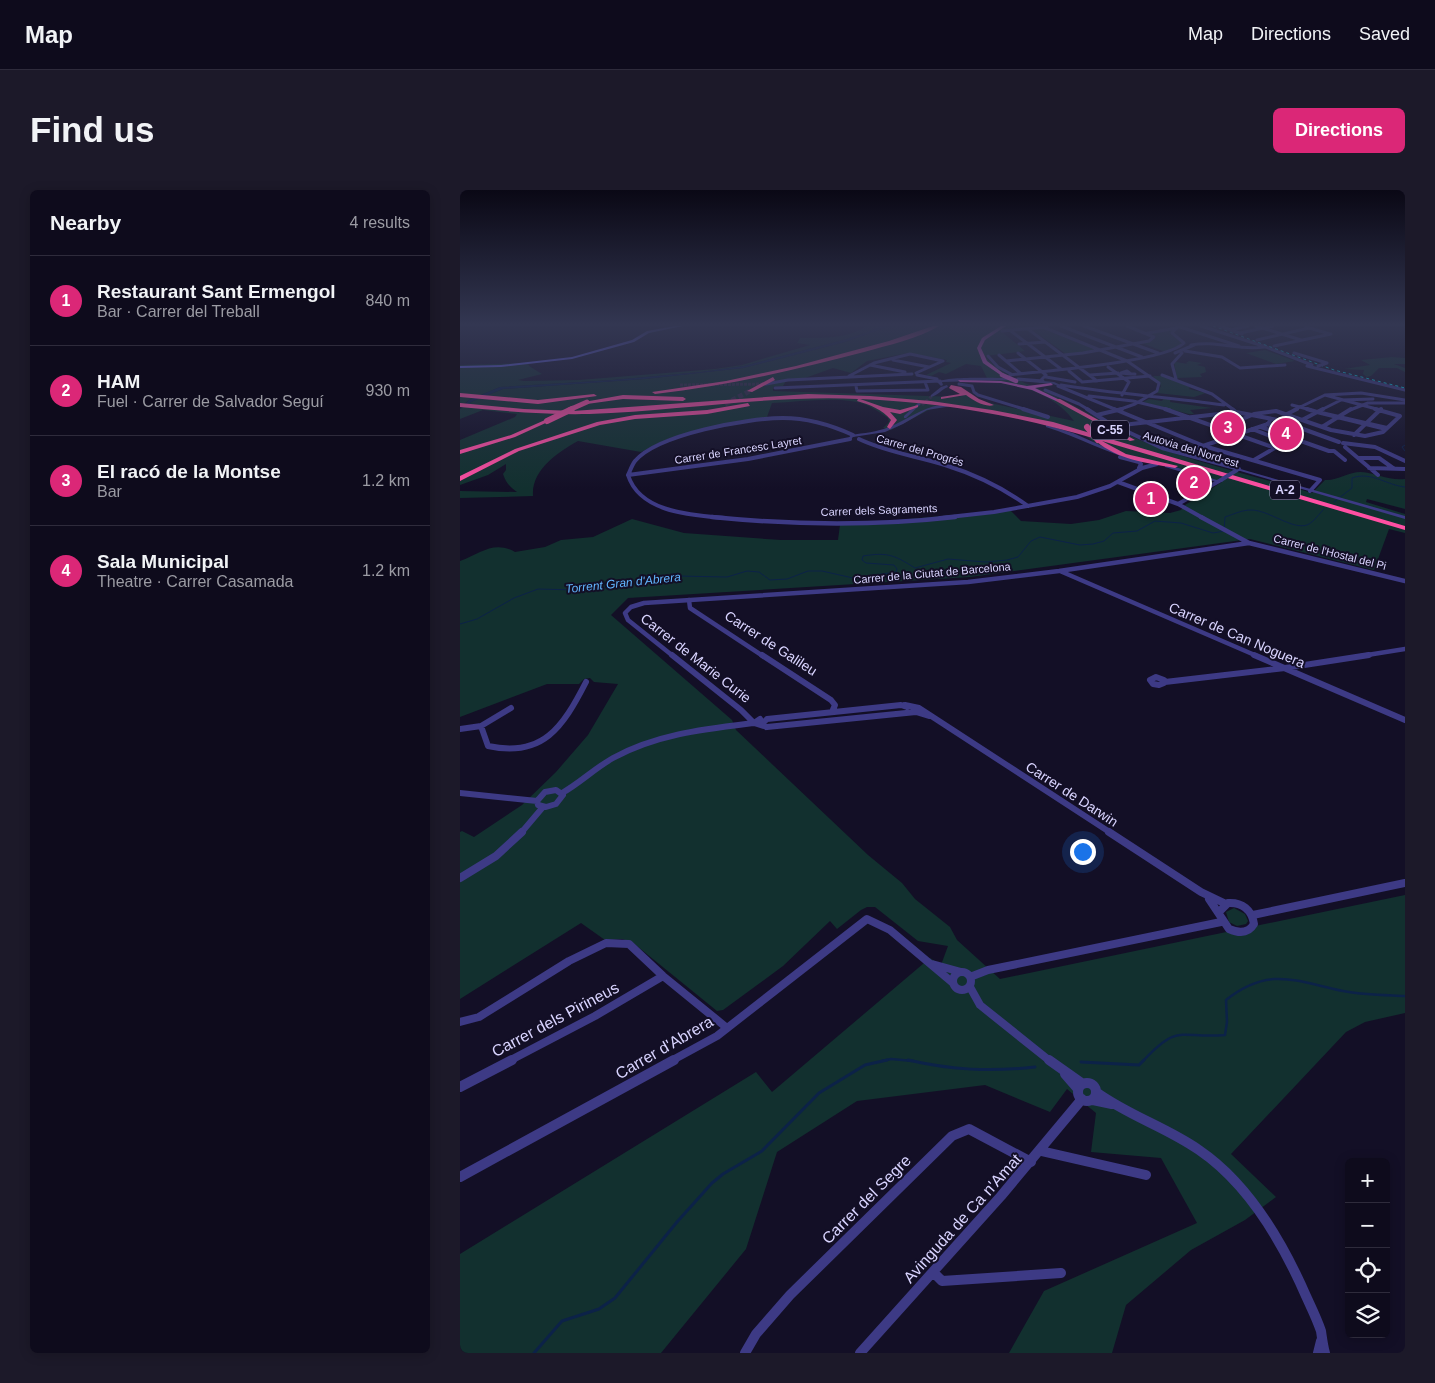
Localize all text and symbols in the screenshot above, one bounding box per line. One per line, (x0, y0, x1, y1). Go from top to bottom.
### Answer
text: Map (25, 21, 73, 48)
text: Map (1188, 24, 1223, 44)
text: Directions (1251, 24, 1331, 44)
text: Saved (1359, 24, 1410, 44)
button: Directions (1273, 108, 1405, 153)
text: Find us (30, 110, 154, 149)
text: Nearby (50, 211, 121, 234)
text: 4 results (350, 214, 410, 231)
text: Restaurant Sant Ermengol (97, 281, 336, 302)
text: 1 (62, 292, 70, 309)
text: 840 m (366, 292, 410, 309)
text: Bar · Carrer del Treball (97, 303, 260, 320)
text: HAM (97, 371, 140, 392)
text: 2 (62, 382, 70, 399)
text: 930 m (366, 382, 410, 399)
text: Fuel · Carrer de Salvador Seguí (97, 393, 324, 410)
pin: 3 (1212, 409, 1244, 447)
pin: 4 (1270, 415, 1302, 453)
road number: C-55 (1091, 420, 1129, 440)
street label: Autovia del Nord-est (1142, 429, 1240, 469)
street label: Carrer del Progrés (875, 432, 966, 468)
street label: Carrer de Francesc Layret (674, 434, 802, 466)
text: El racó de la Montse (97, 461, 281, 482)
pin: 2 (1178, 464, 1210, 502)
text: 3 (62, 472, 70, 489)
text: 1.2 km (362, 472, 410, 489)
pin: 1 (1135, 480, 1167, 518)
road number: A-2 (1270, 480, 1300, 500)
text: Bar (97, 483, 122, 500)
street label: Carrer dels Sagraments (820, 502, 938, 518)
street label: Carrer de l'Hostal del Pi (1272, 532, 1388, 572)
text: Sala Municipal (97, 551, 229, 572)
street label: Carrer de la Ciutat de Barcelona (853, 560, 1012, 586)
text: 4 (62, 562, 70, 579)
text: 1.2 km (362, 562, 410, 579)
water label: Torrent Gran d'Abrera (565, 570, 682, 596)
text: Theatre · Carrer Casamada (97, 573, 294, 590)
street label: Carrer de Can Noguera (1167, 599, 1308, 671)
street label: Carrer de Galileu (722, 607, 820, 679)
street label: Carrer de Marie Curie (638, 610, 754, 706)
street label: Carrer de Darwin (1023, 758, 1121, 830)
your location (1070, 839, 1096, 865)
street label: Carrer dels Pirineus (489, 979, 622, 1060)
street label: Carrer d'Abrera (612, 1013, 716, 1082)
street label: Avinguda de Ca n'Amat (900, 1150, 1025, 1286)
street label: Carrer del Segre (819, 1151, 914, 1247)
map controls (1345, 1158, 1390, 1338)
button: + (1345, 1158, 1390, 1203)
button: − (1345, 1203, 1390, 1248)
button: locate (1345, 1248, 1390, 1293)
button: layers (1345, 1293, 1390, 1338)

